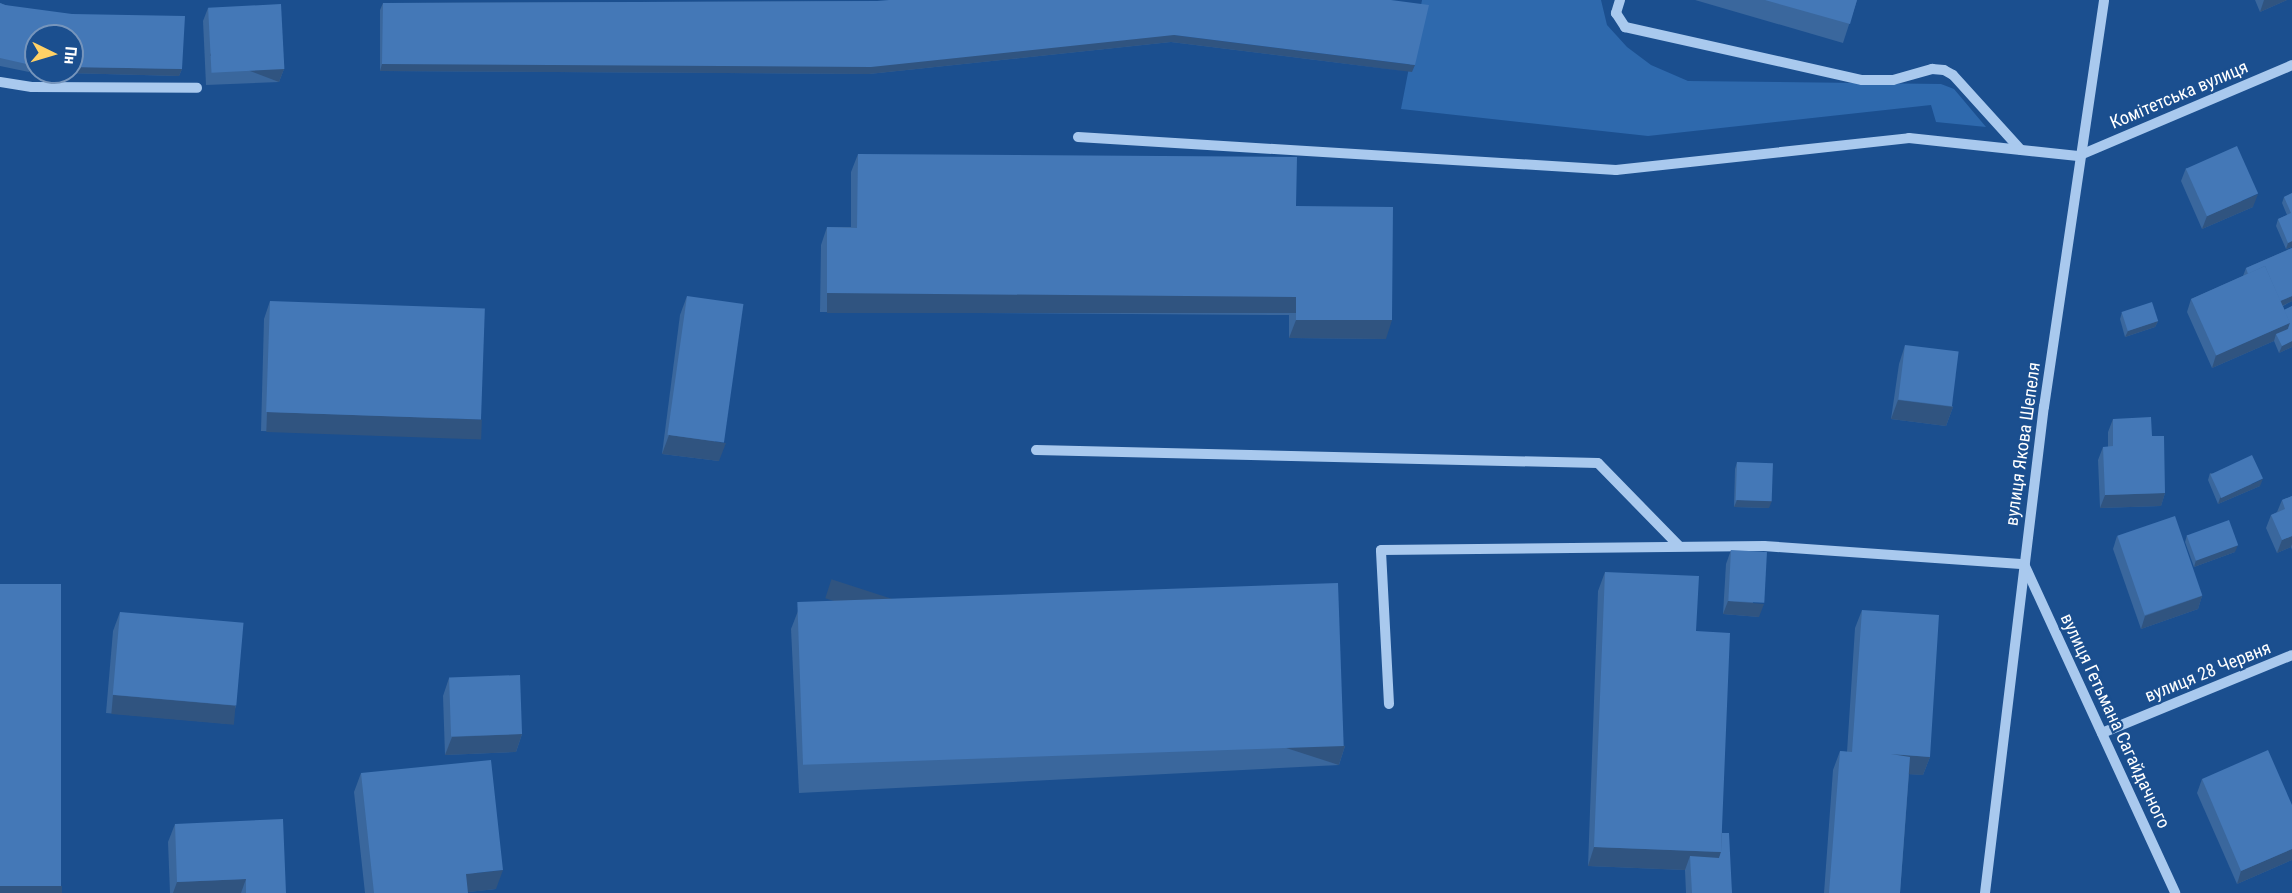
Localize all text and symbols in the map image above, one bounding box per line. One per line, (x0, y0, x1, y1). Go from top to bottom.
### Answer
north arrow (24, 24, 84, 84)
text: Пн (60, 46, 81, 65)
street label: Комітетська вулиця (2107, 56, 2251, 134)
street label: вулиця Якова Шепеля (2001, 361, 2045, 527)
street label: вулиця Гетьмана Сагайдачного (2056, 610, 2174, 832)
street label: вулиця 28 Червня (2142, 637, 2274, 707)

